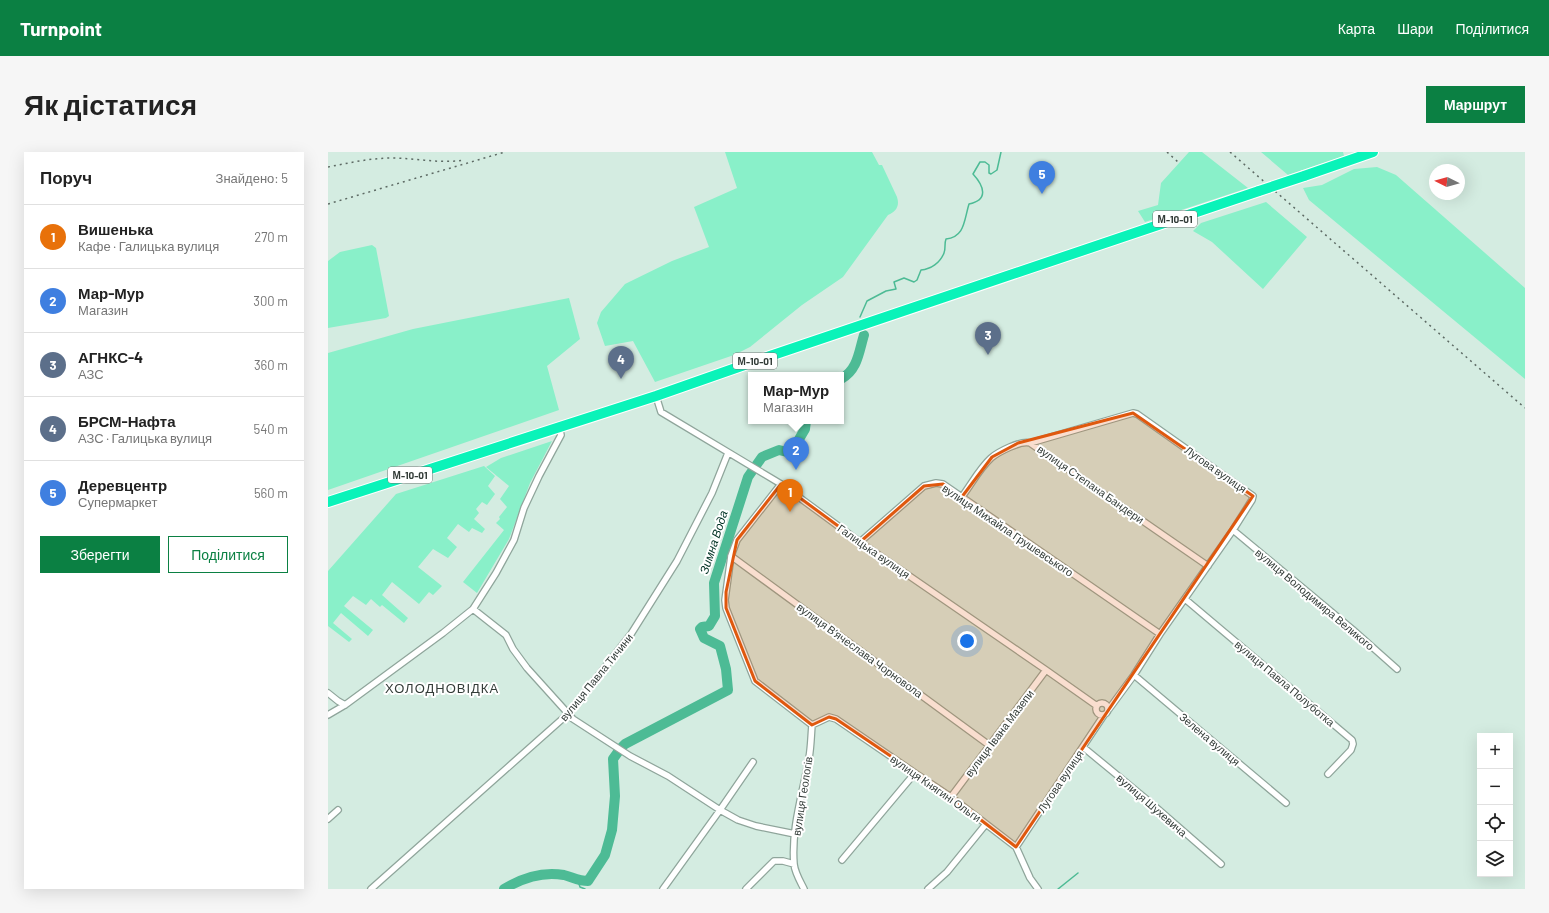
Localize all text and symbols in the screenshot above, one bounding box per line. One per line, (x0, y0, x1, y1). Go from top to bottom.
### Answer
text: Turnpoint (20, 17, 102, 40)
text: Карта (1338, 20, 1375, 37)
text: Шари (1397, 20, 1433, 37)
text: Поділитися (1455, 20, 1529, 37)
button: Маршрут (1426, 86, 1525, 123)
text: Як дістатися (24, 87, 197, 121)
pin: 5 (1029, 161, 1055, 194)
north arrow (1429, 164, 1465, 200)
text: Поруч (40, 167, 92, 187)
text: Знайдено: 5 (216, 170, 288, 186)
road number: М-10-01 (1153, 211, 1197, 227)
text: Вишенька (78, 220, 153, 238)
text: 1 (51, 229, 55, 245)
text: 270 m (254, 229, 288, 245)
text: Кафе · Галицька вулиця (78, 238, 219, 254)
text: Мар-Мур (78, 284, 144, 302)
text: 2 (49, 293, 57, 309)
text: 300 m (253, 293, 288, 309)
text: Магазин (78, 302, 128, 318)
pin: 3 (975, 322, 1001, 355)
pin: 4 (608, 346, 634, 379)
text: АГНКС-4 (78, 348, 143, 366)
road number: М-10-01 (733, 353, 777, 369)
text: 3 (49, 357, 57, 373)
text: 360 m (254, 357, 288, 373)
text: АЗС (78, 366, 104, 382)
popup (748, 372, 844, 424)
text: Мар-Мур (763, 381, 829, 399)
text: Магазин (763, 399, 813, 415)
text: БРСМ-Нафта (78, 412, 175, 430)
text: 4 (49, 421, 57, 437)
text: 540 m (253, 421, 288, 437)
text: АЗС · Галицька вулиця (78, 430, 212, 446)
pin: 2 (783, 437, 809, 470)
street label: вулиця Степана Бандери (1035, 442, 1147, 526)
street label: Лугова вулиця (1183, 443, 1249, 495)
road number: М-10-01 (388, 467, 432, 483)
text: Деревцентр (78, 476, 167, 494)
pin: 1 (777, 479, 803, 512)
street label: вулиця Михайла Грушевського (940, 481, 1076, 579)
text: 5 (49, 485, 57, 501)
text: 560 m (254, 485, 288, 501)
text: Супермаркет (78, 494, 157, 510)
water label: Зимна Вода (696, 508, 730, 575)
street label: Галицька вулиця (835, 521, 913, 581)
button: Зберегти (40, 536, 160, 573)
button: Поділитися (168, 536, 288, 573)
street label: вулиця Володимира Великого (1253, 546, 1377, 652)
street label: вулиця Вʼячеслава Чорновола (794, 600, 926, 701)
street label: вулиця Павла Тичини (557, 631, 635, 723)
your location (957, 631, 977, 651)
street label: вулиця Павла Полуботка (1232, 637, 1338, 729)
district label: ХОЛОДНОВІДКА (385, 680, 499, 696)
street label: вулиця Івана Мазепи (962, 687, 1036, 779)
street label: Зелена вулиця (1177, 710, 1243, 768)
map controls (1477, 733, 1513, 877)
button: + (1477, 733, 1513, 769)
street label: Лугова вулиця (1034, 747, 1086, 815)
street label: вулиця Княгині Ольги (888, 752, 984, 824)
street label: вулиця Геологів (789, 755, 815, 837)
button: − (1477, 769, 1513, 805)
street label: вулиця Шухевича (1114, 771, 1190, 840)
button: locate (1477, 805, 1513, 841)
button: layers (1477, 841, 1513, 877)

